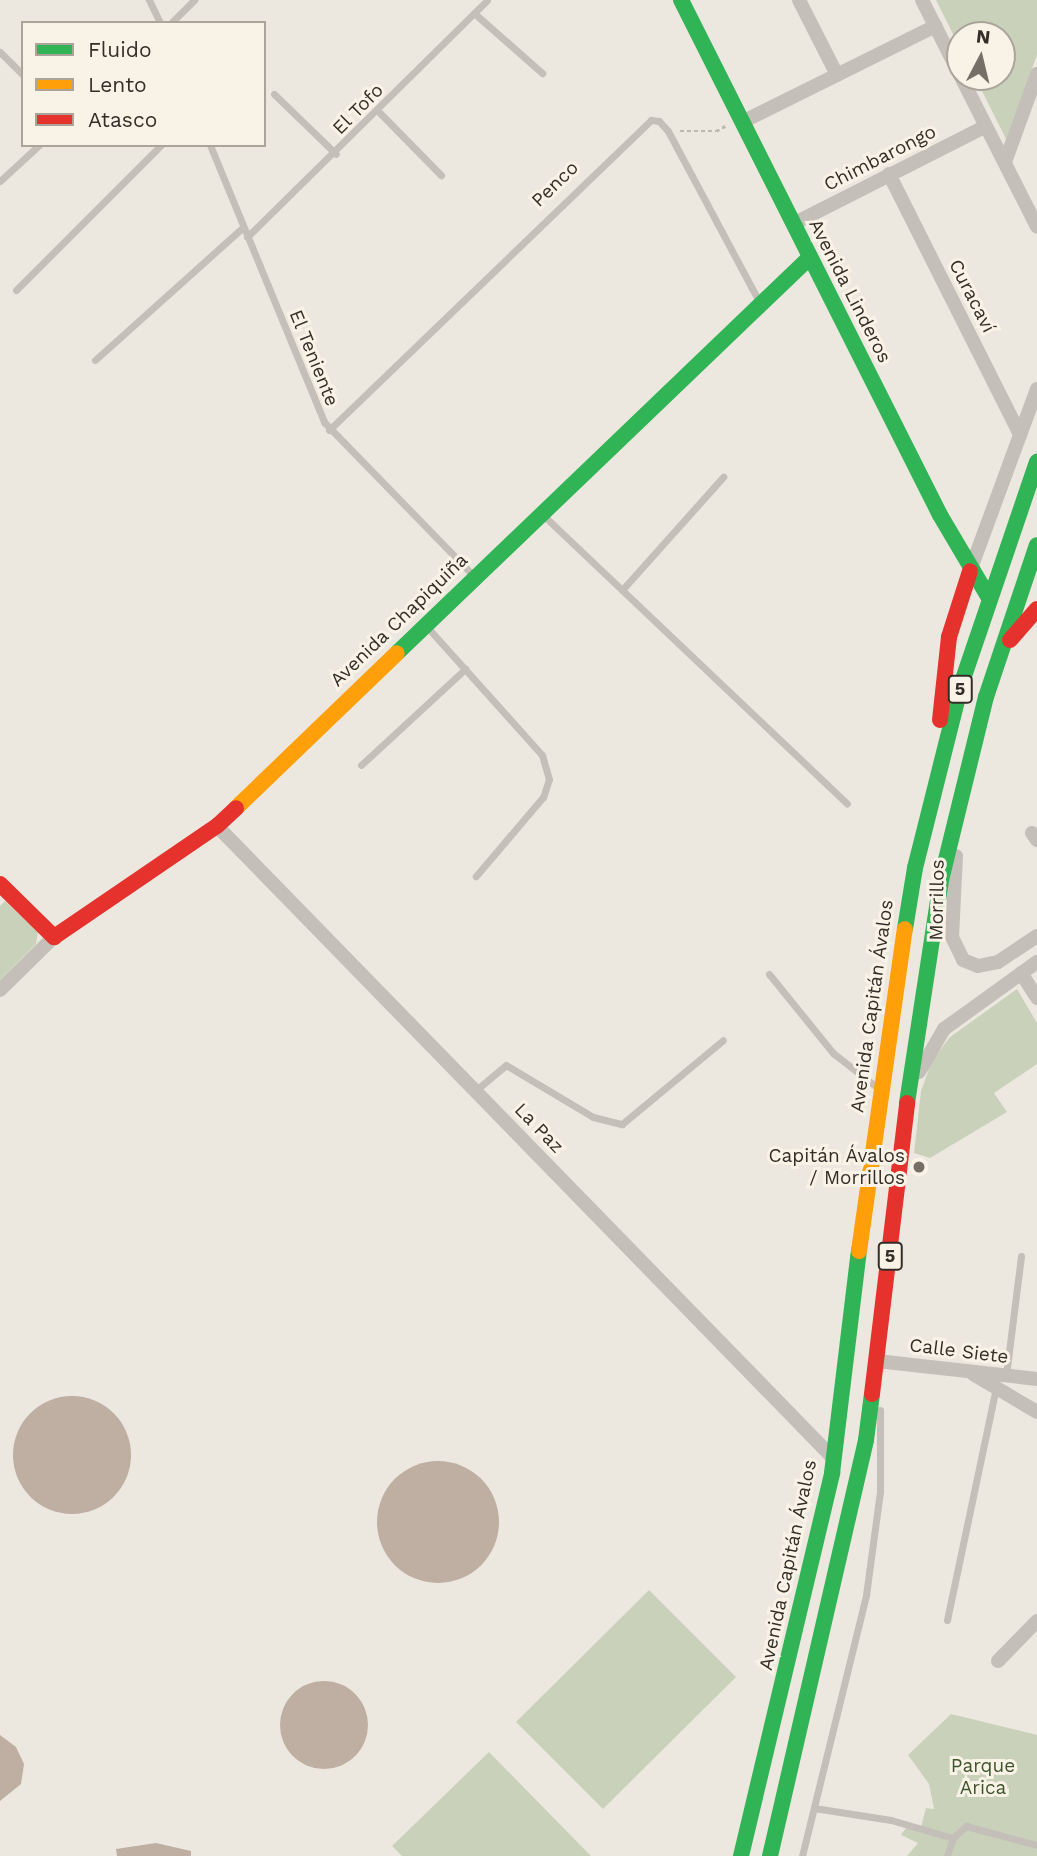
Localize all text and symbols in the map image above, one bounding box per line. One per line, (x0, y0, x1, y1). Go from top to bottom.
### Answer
legend (21, 21, 266, 147)
north arrow (946, 21, 1016, 91)
text: N (975, 24, 992, 49)
text: Fluido (88, 37, 152, 62)
text: Lento (88, 72, 147, 97)
street label: El Tofo (327, 78, 389, 140)
text: Atasco (88, 107, 157, 132)
street label: Chimbarongo (820, 120, 940, 196)
street label: Penco (527, 156, 583, 212)
street label: Avenida Linderos (804, 215, 896, 367)
street label: Curacaví (944, 256, 1000, 336)
street label: El Teniente (284, 306, 344, 410)
street label: Avenida Chapiquiña (325, 548, 473, 692)
road number: 5 (948, 674, 972, 704)
street label: Morrillos (925, 859, 949, 941)
street label: Avenida Capitán Ávalos (846, 897, 898, 1115)
street label: La Paz (510, 1098, 568, 1158)
place label: Capitán Ávalos / Morrillos (768, 1145, 905, 1189)
marker: Capitán Ávalos / Morrillos (911, 1159, 927, 1175)
road number: 5 (878, 1241, 902, 1270)
street label: Calle Siete (908, 1334, 1010, 1368)
street label: Avenida Capitán Ávalos (754, 1457, 822, 1673)
park label: Parque Arica (951, 1755, 1015, 1799)

